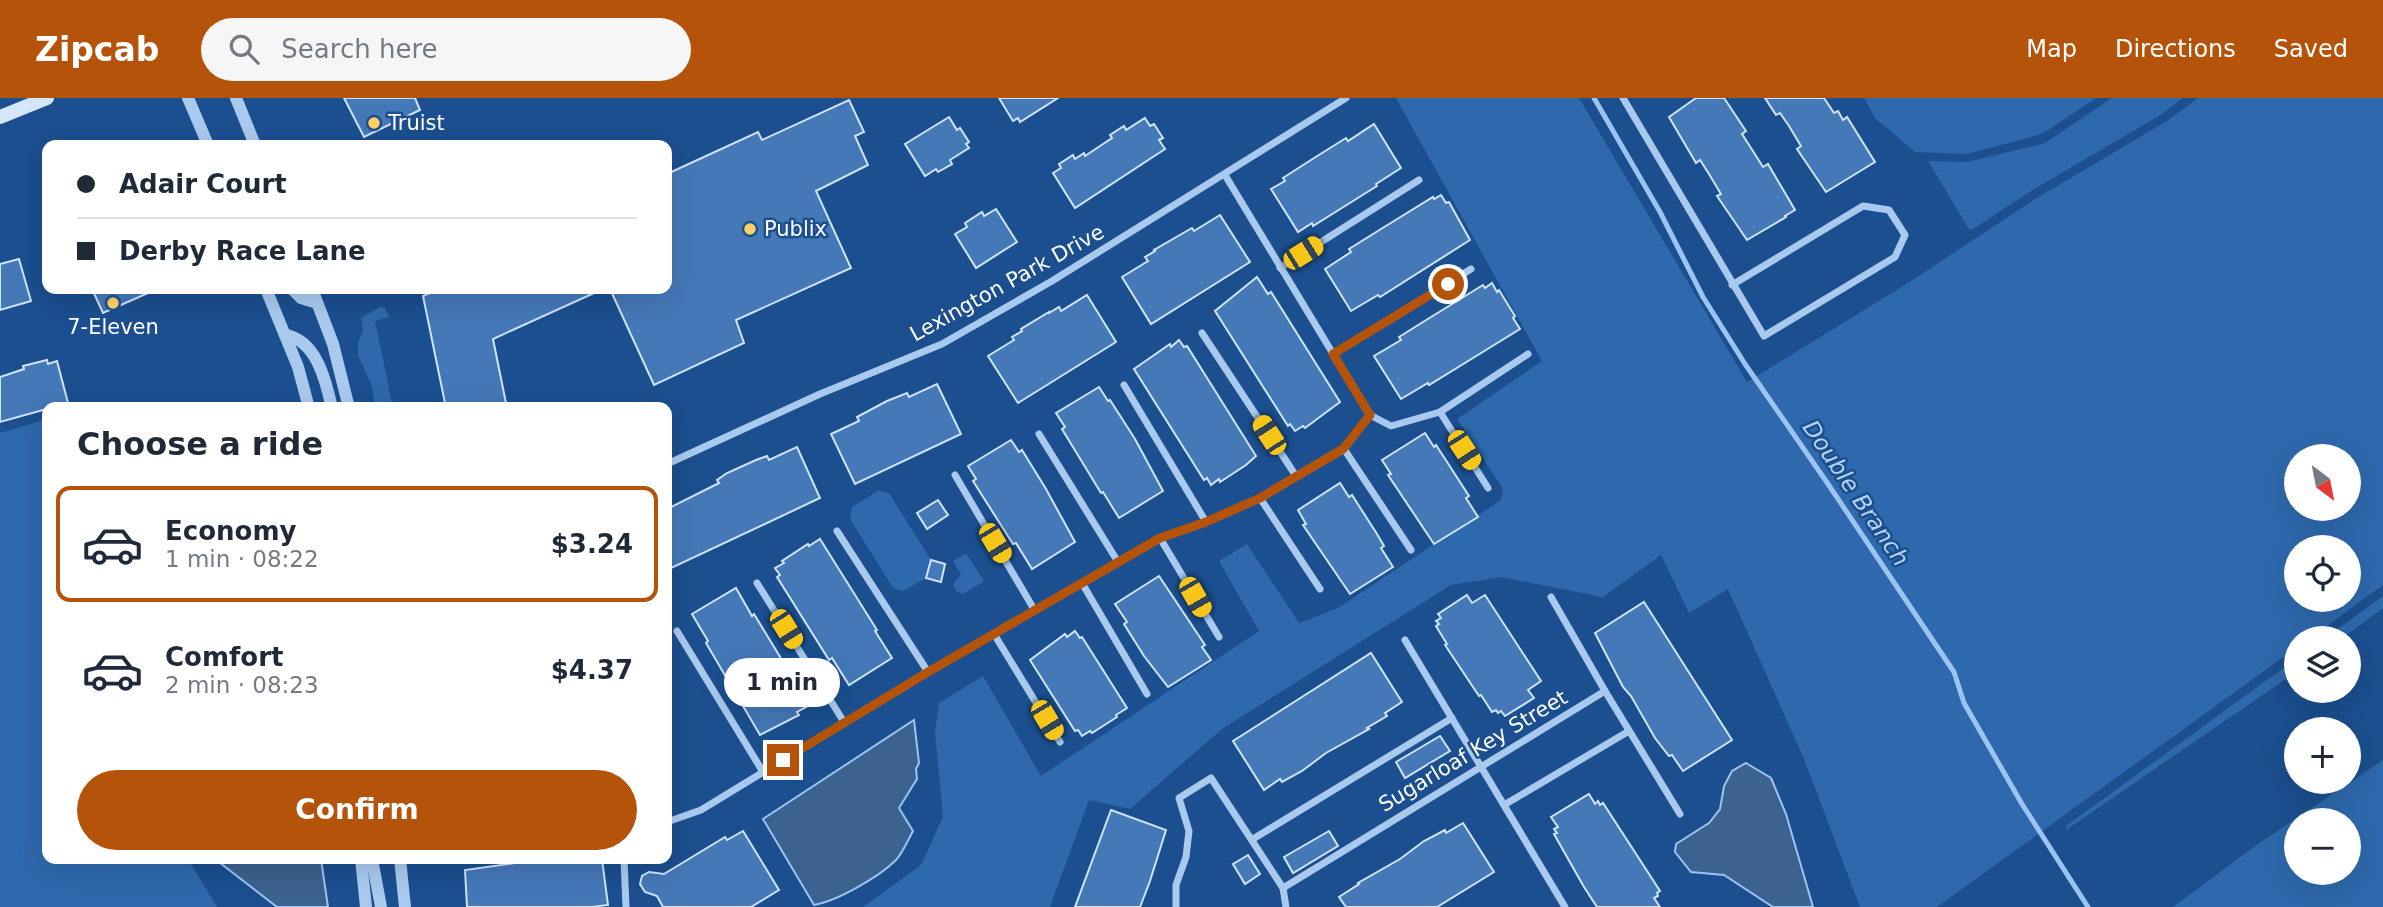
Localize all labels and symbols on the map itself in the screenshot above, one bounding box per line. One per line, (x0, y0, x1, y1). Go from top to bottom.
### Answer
place label: Truist (387, 111, 445, 135)
marker: Truist (366, 115, 382, 131)
place label: Publix (764, 217, 827, 241)
street label: Lexington Park Drive (906, 220, 1108, 346)
marker: Publix (742, 221, 758, 237)
car (1280, 233, 1327, 273)
route start (1432, 268, 1464, 300)
marker: 7-Eleven (105, 295, 121, 311)
place label: 7-Eleven (67, 315, 159, 339)
car (1249, 412, 1290, 458)
water label: Double Branch (1798, 415, 1914, 571)
car (1444, 427, 1485, 473)
north arrow (2284, 444, 2361, 522)
car (976, 520, 1015, 566)
car (1176, 574, 1215, 620)
car (766, 606, 807, 652)
callout: 1 min (725, 658, 841, 708)
street label: Sugarloaf Key Street (1374, 685, 1572, 817)
car (1028, 697, 1067, 743)
route end (767, 744, 799, 776)

